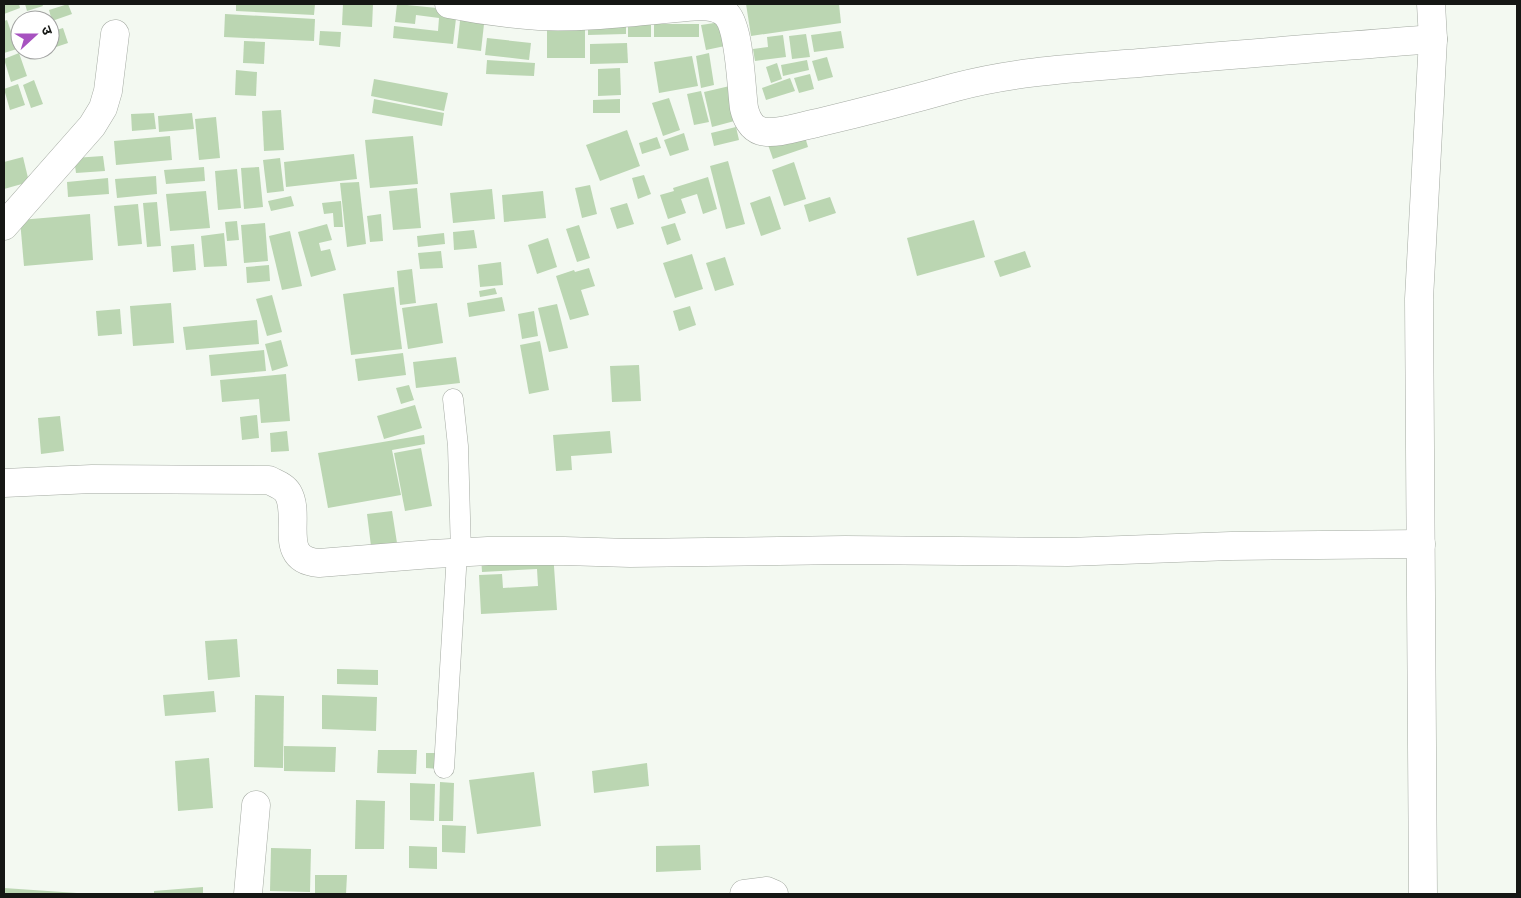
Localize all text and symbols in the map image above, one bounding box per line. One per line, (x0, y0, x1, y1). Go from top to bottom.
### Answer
north arrow (10, 10, 60, 60)
text: उ (38, 23, 57, 38)

